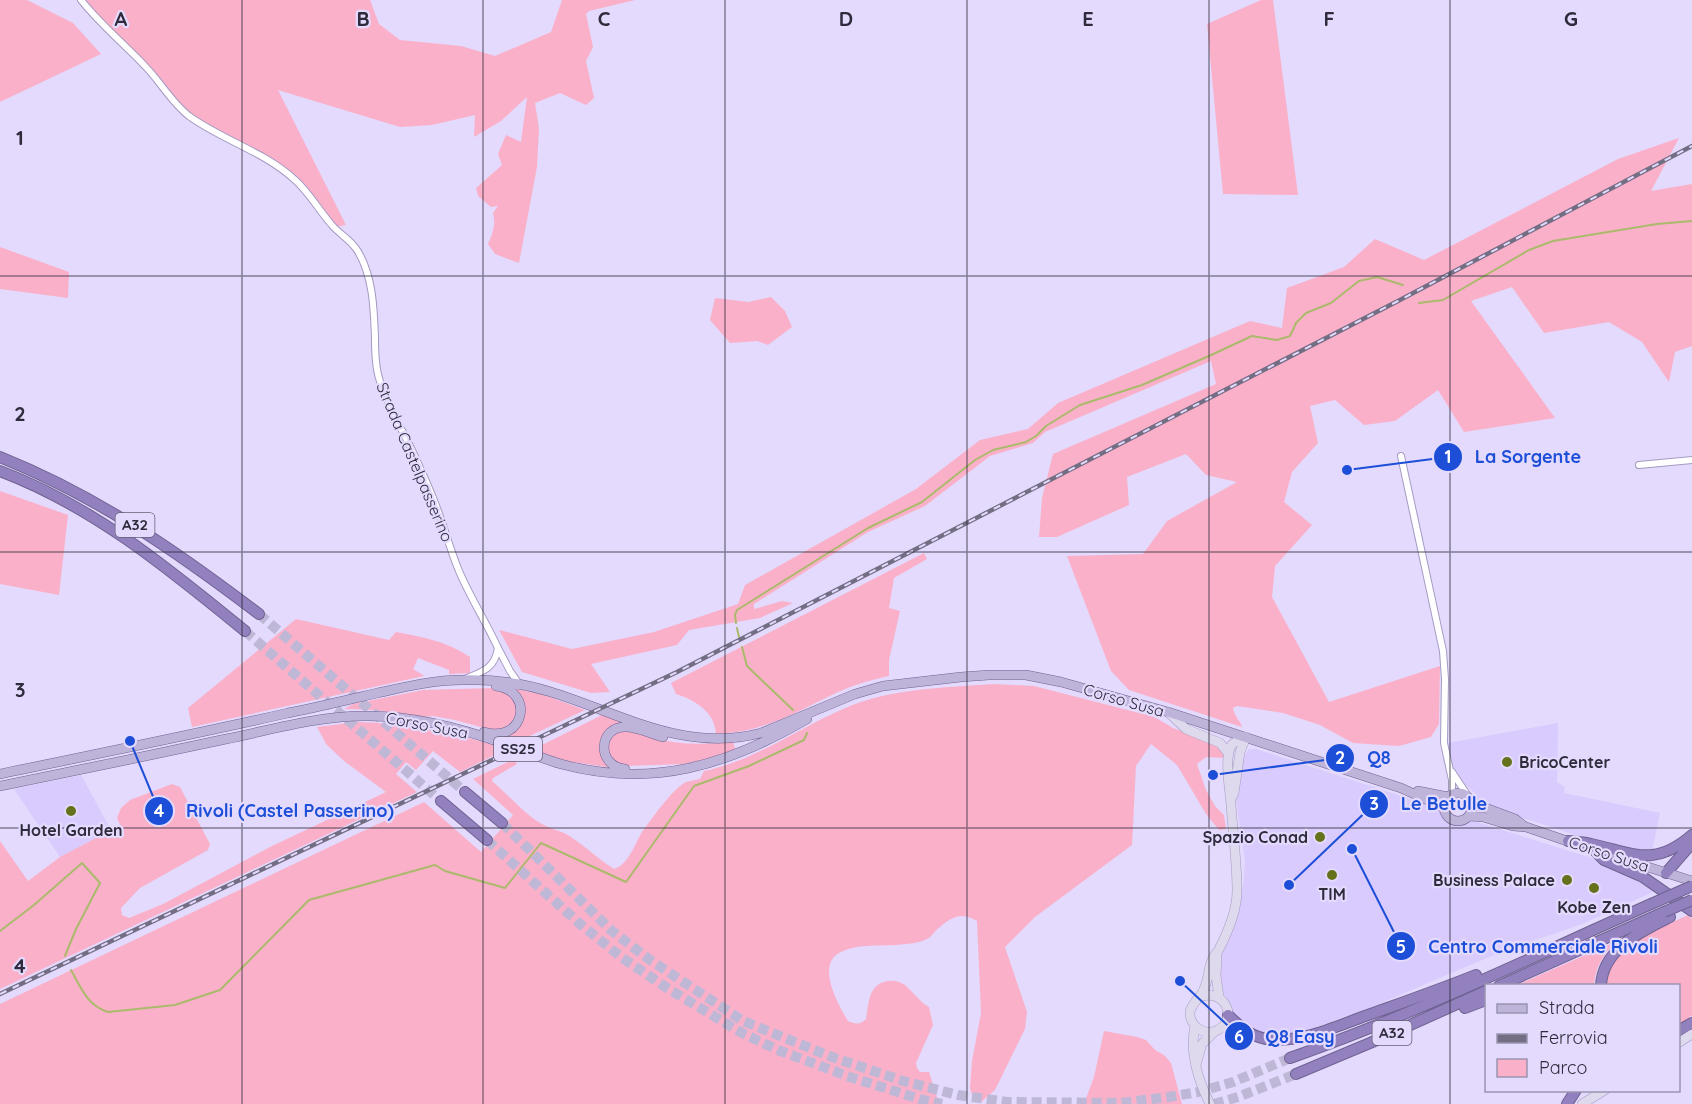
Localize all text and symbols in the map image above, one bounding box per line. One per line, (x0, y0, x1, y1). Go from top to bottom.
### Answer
text: A (115, 6, 128, 31)
text: B (356, 6, 370, 31)
text: C (598, 6, 611, 31)
text: D (839, 6, 853, 31)
text: E (1082, 6, 1094, 31)
text: F (1323, 6, 1335, 31)
text: G (1564, 6, 1578, 31)
text: 1 (16, 125, 24, 150)
street label: Strada Castelpasserino (372, 379, 458, 545)
text: 2 (14, 401, 26, 426)
callout: La Sorgente (1433, 439, 1593, 475)
text: 1 (1444, 445, 1452, 468)
text: La Sorgente (1475, 445, 1581, 468)
road number: A32 (116, 513, 154, 537)
text: 3 (15, 677, 25, 702)
street label: Corso Susa (1081, 679, 1167, 721)
street label: Corso Susa (384, 707, 470, 743)
road number: SS25 (494, 737, 542, 761)
callout: Q8 (1325, 740, 1403, 776)
text: 2 (1335, 746, 1345, 769)
text: Q8 (1367, 746, 1391, 769)
place label: BricoCenter (1519, 752, 1610, 772)
marker: BricoCenter (1500, 755, 1514, 769)
callout: Le Betulle (1359, 786, 1500, 822)
text: 3 (1369, 792, 1379, 815)
text: Le Betulle (1401, 792, 1487, 815)
callout: Rivoli (Castel Passerino) (144, 793, 406, 829)
text: 4 (154, 799, 165, 822)
text: Rivoli (Castel Passerino) (186, 799, 394, 822)
marker: Hotel Garden (64, 804, 78, 818)
place label: Hotel Garden (19, 820, 123, 840)
place label: Spazio Conad (1203, 827, 1308, 847)
marker: Spazio Conad (1313, 830, 1327, 844)
street label: Corso Susa (1566, 832, 1652, 876)
marker: TIM (1325, 868, 1339, 882)
place label: Business Palace (1433, 870, 1555, 890)
marker: Business Palace (1560, 873, 1574, 887)
marker: Kobe Zen (1587, 881, 1601, 895)
place label: TIM (1318, 884, 1346, 904)
place label: Kobe Zen (1557, 897, 1631, 917)
callout: Centro Commerciale Rivoli (1386, 928, 1670, 964)
text: 5 (1396, 935, 1406, 958)
text: Centro Commerciale Rivoli (1428, 935, 1658, 958)
text: 4 (14, 953, 26, 978)
legend (1485, 984, 1680, 1092)
text: Strada (1539, 996, 1595, 1019)
callout: Q8 Easy (1224, 1018, 1347, 1054)
road number: A32 (1372, 1021, 1412, 1045)
text: 6 (1234, 1025, 1244, 1048)
text: Q8 Easy (1265, 1025, 1335, 1048)
text: Ferrovia (1539, 1026, 1608, 1049)
text: Parco (1539, 1056, 1587, 1079)

